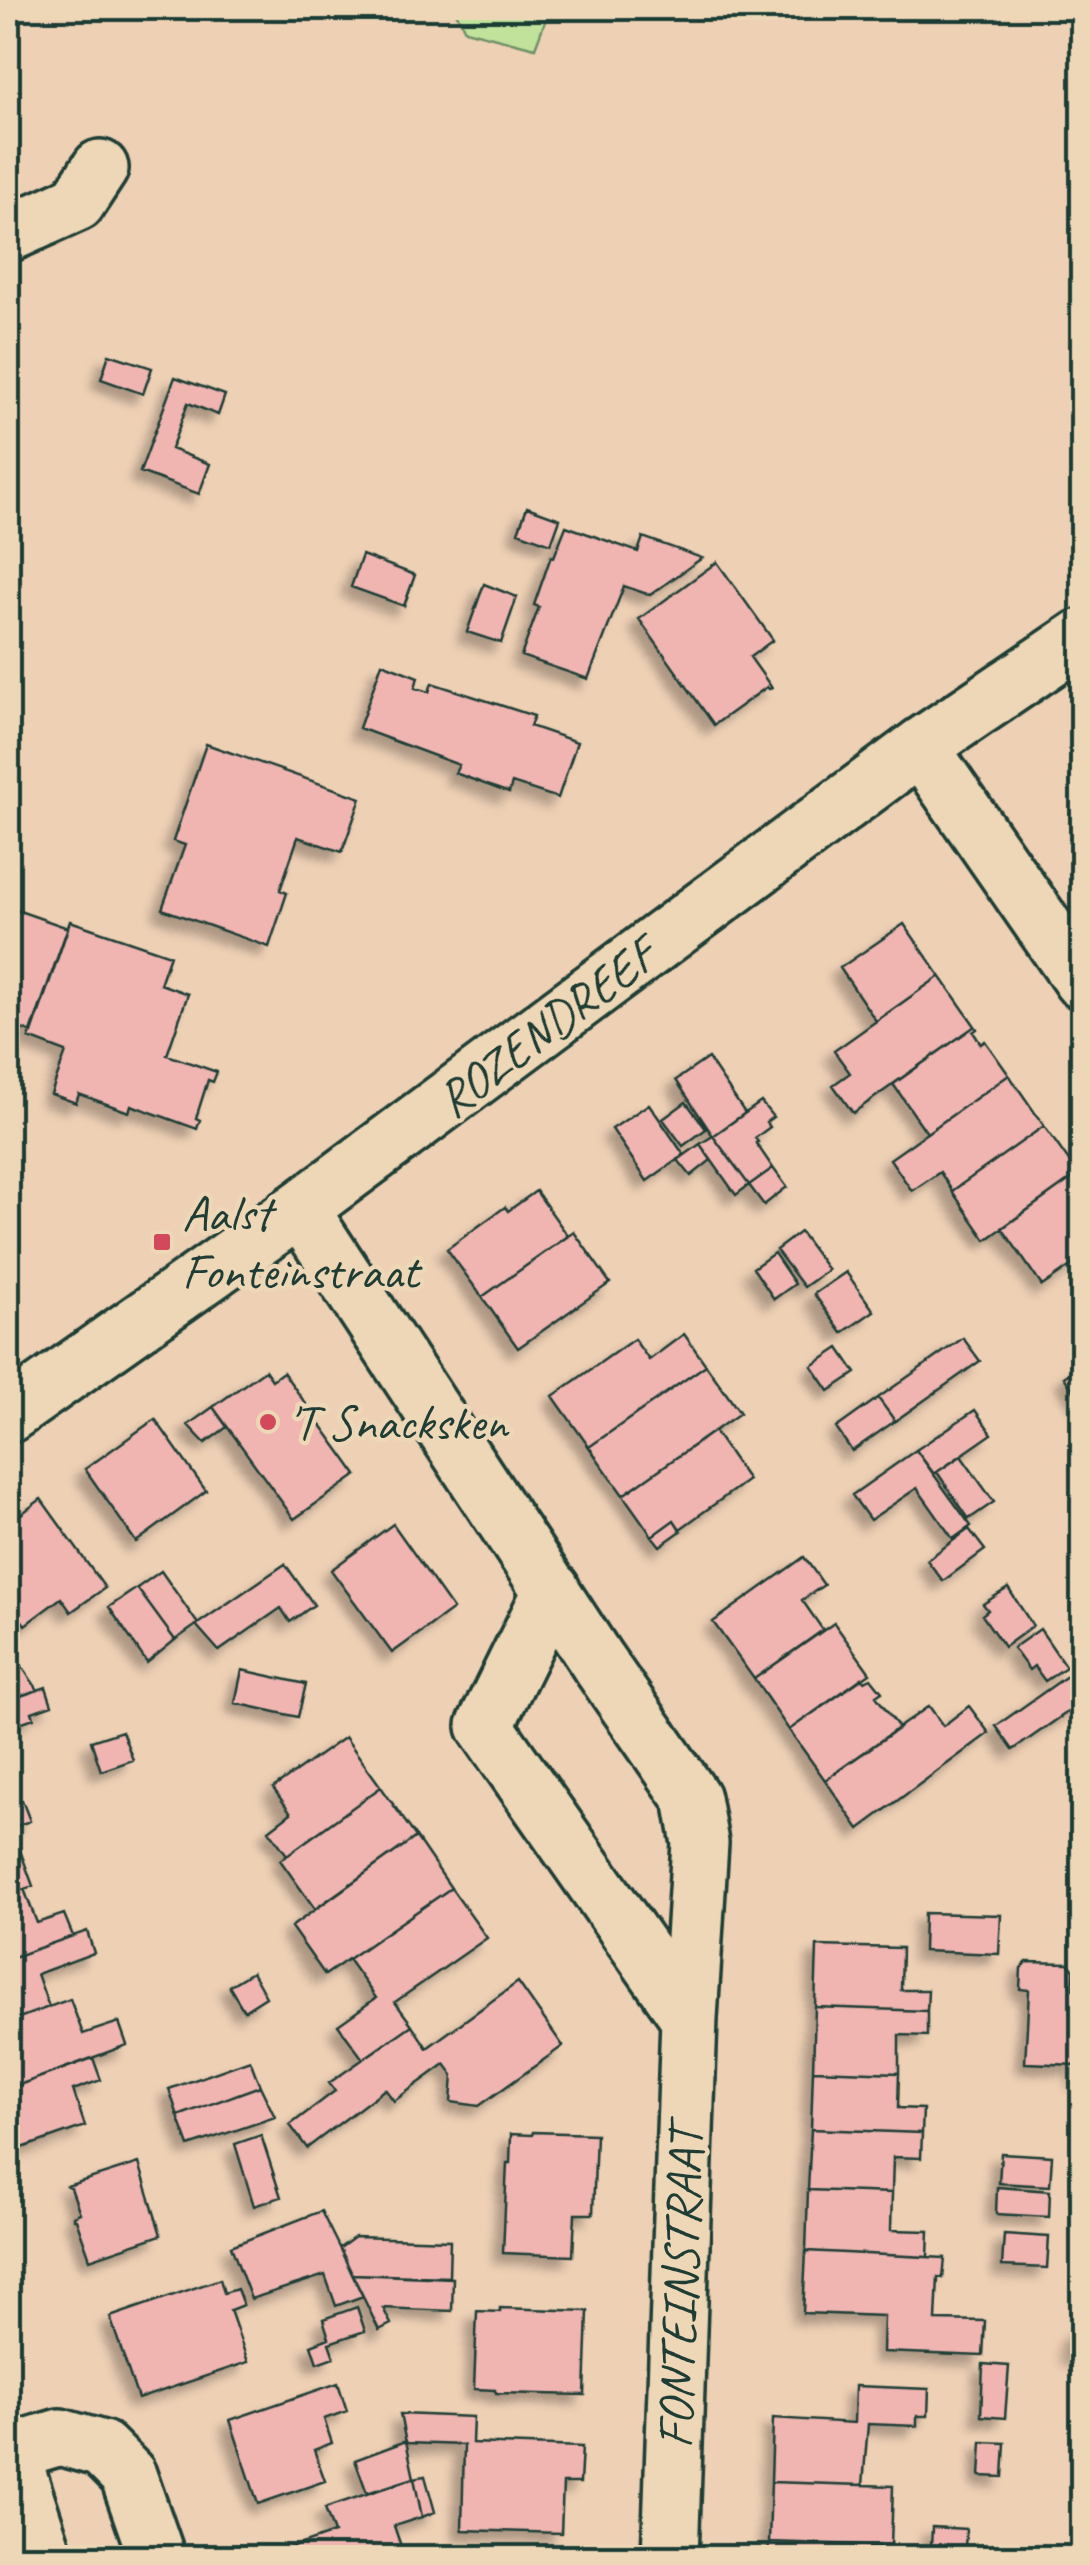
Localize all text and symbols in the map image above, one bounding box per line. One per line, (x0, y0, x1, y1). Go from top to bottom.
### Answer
street label: ROZENDREEF (423, 919, 675, 1130)
place label: Aalst Fonteinstraat (182, 1182, 423, 1303)
marker: Aalst Fonteinstraat (151, 1231, 173, 1253)
place label: 'T Snacksken (288, 1391, 510, 1454)
marker: 'T Snacksken (257, 1411, 279, 1433)
street label: FONTEINSTRAAT (643, 2115, 717, 2449)

